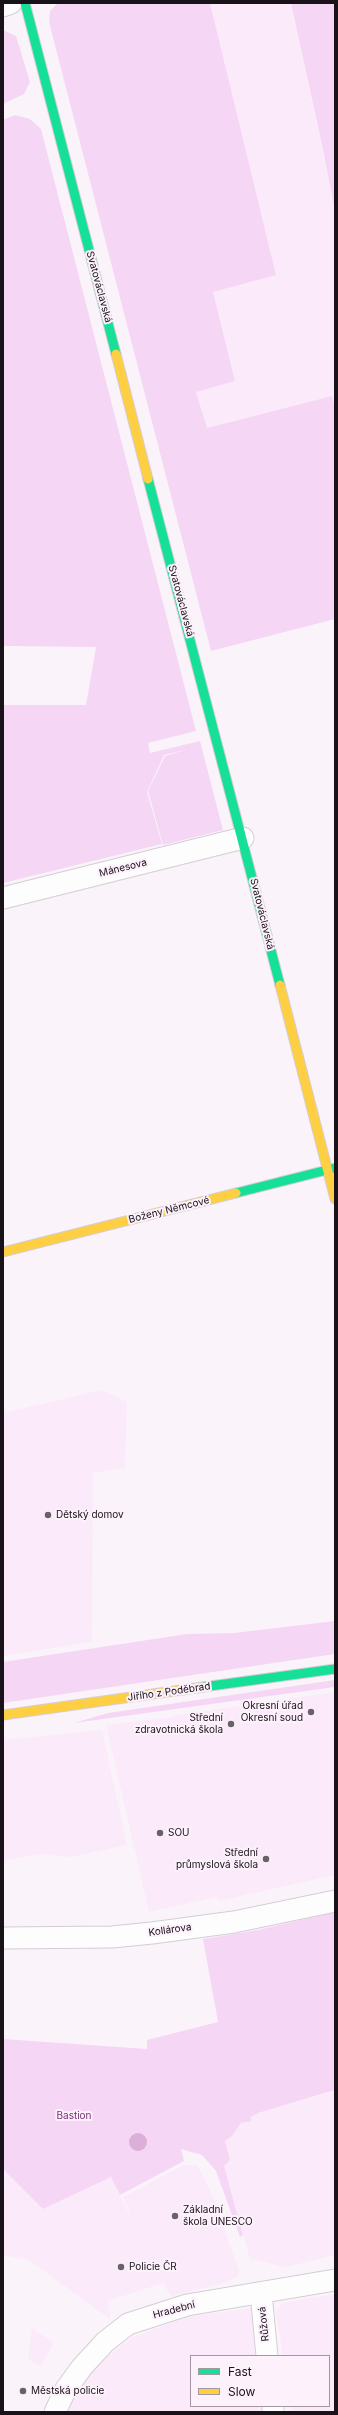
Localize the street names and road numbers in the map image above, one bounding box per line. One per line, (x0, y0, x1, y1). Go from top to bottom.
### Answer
street label: Svatováclavská (84, 250, 114, 324)
street label: Svatováclavská (166, 564, 196, 638)
street label: Mánesova (98, 856, 148, 880)
street label: Svatováclavská (247, 877, 277, 951)
street label: Boženy Němcové (127, 1194, 211, 1226)
street label: Jiřího z Poděbrad (127, 1680, 211, 1704)
street label: Kollárova (148, 1921, 192, 1939)
street label: Hradební (152, 2299, 196, 2321)
street label: Růžová (256, 2306, 272, 2342)

